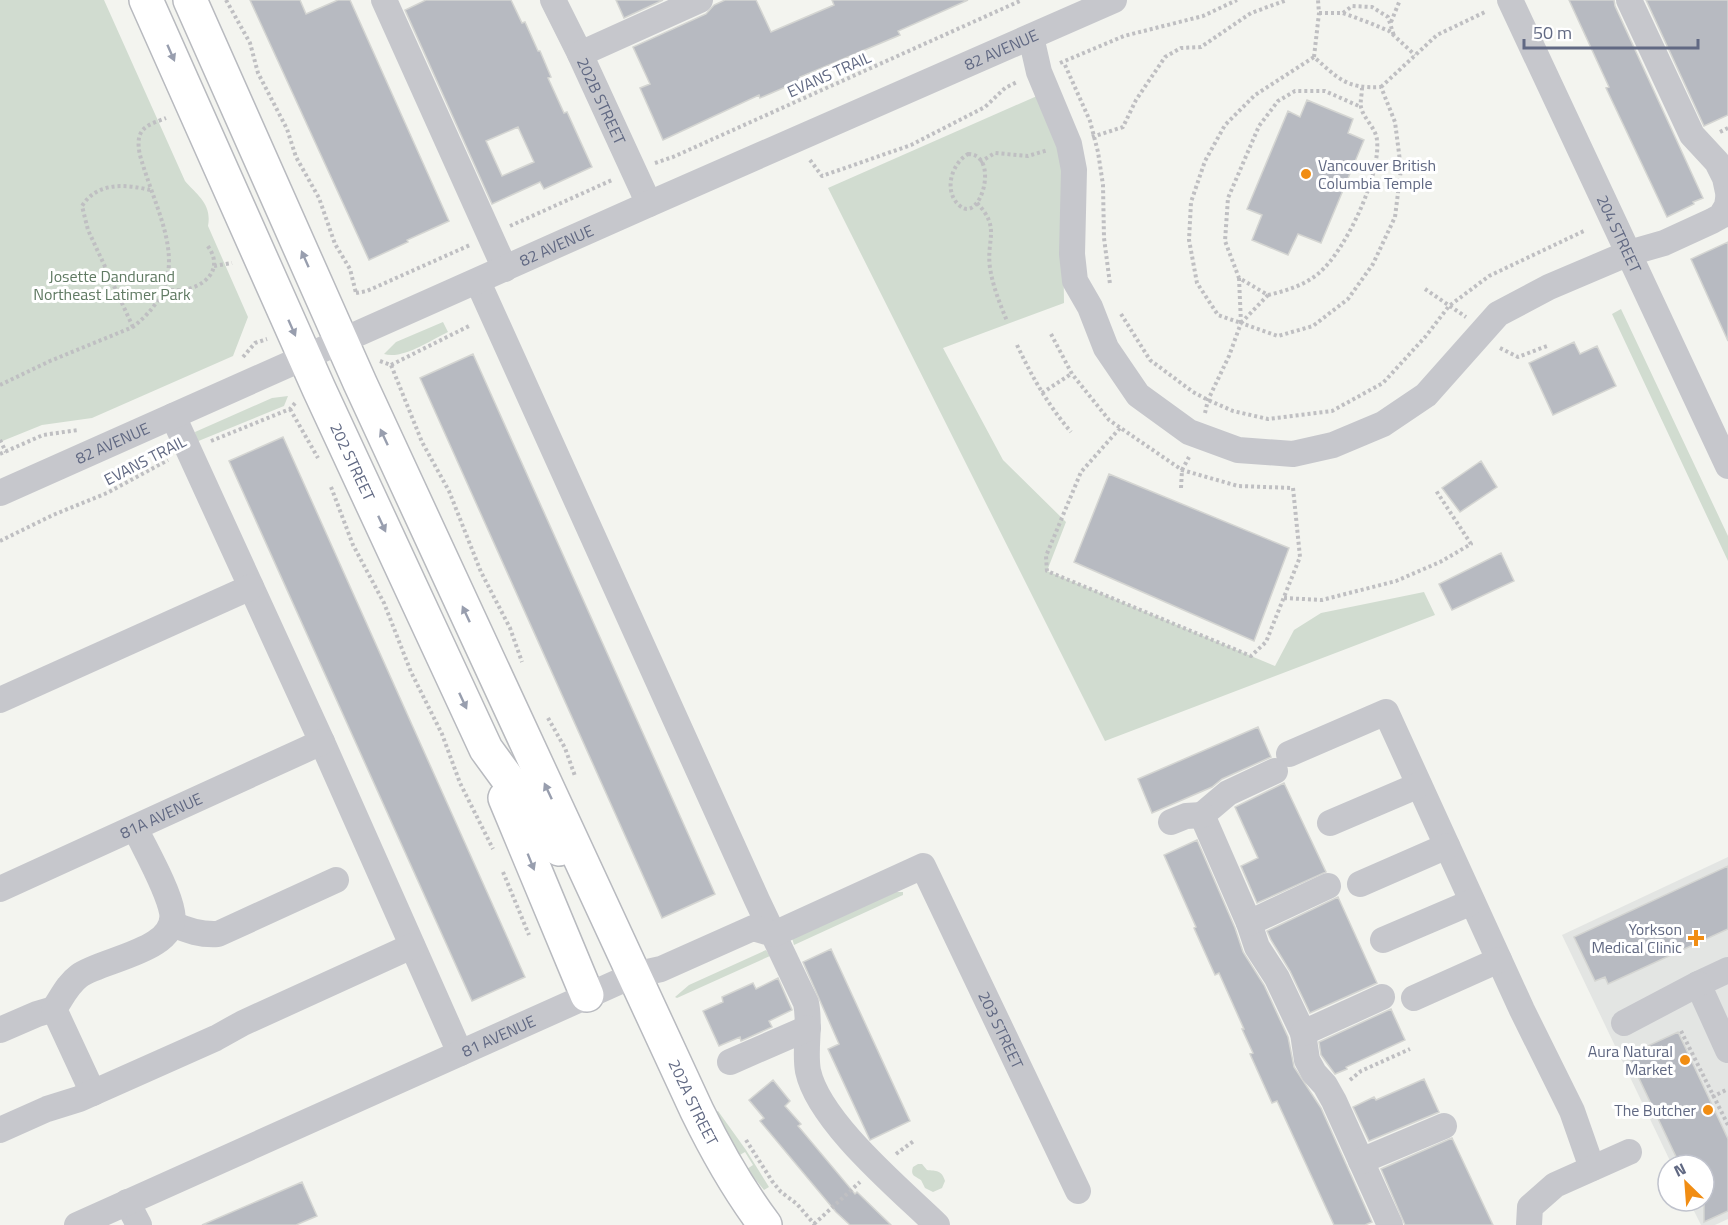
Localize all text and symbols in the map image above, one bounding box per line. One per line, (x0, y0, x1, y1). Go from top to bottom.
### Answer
scale bar (1524, 12, 1698, 50)
text: 50 m (1533, 19, 1572, 46)
street label: 82 AVENUE (960, 23, 1042, 76)
one-way arrow (166, 45, 175, 62)
street label: EVANS TRAIL (783, 45, 875, 103)
street label: 202B STREET (571, 53, 632, 149)
place label: Vancouver British Columbia Temple (1318, 153, 1436, 195)
marker: Vancouver British Columbia Temple (1299, 167, 1313, 181)
street label: 204 STREET (1591, 191, 1648, 277)
street label: 82 AVENUE (515, 218, 597, 272)
one-way arrow (301, 250, 310, 267)
park label: Josette Dandurand Northeast Latimer Park (33, 264, 191, 306)
one-way arrow (287, 319, 297, 337)
street label: 82 AVENUE (72, 416, 153, 470)
street label: 202 STREET (324, 419, 381, 505)
one-way arrow (380, 428, 389, 445)
street label: EVANS TRAIL (100, 429, 191, 491)
one-way arrow (377, 515, 387, 533)
one-way arrow (461, 605, 471, 623)
one-way arrow (459, 693, 468, 710)
one-way arrow (543, 783, 552, 800)
street label: 81A AVENUE (116, 786, 206, 845)
one-way arrow (526, 853, 536, 871)
place label: Yorkson Medical Clinic (1591, 917, 1682, 959)
marker: Yorkson Medical Clinic (1687, 929, 1705, 947)
street label: 203 STREET (972, 987, 1030, 1073)
street label: 81 AVENUE (458, 1009, 539, 1063)
place label: Aura Natural Market (1588, 1039, 1673, 1081)
marker: Aura Natural Market (1678, 1053, 1692, 1067)
street label: 202A STREET (663, 1055, 725, 1150)
place label: The Butcher (1614, 1098, 1696, 1122)
marker: The Butcher (1701, 1103, 1715, 1117)
north arrow (1656, 1153, 1716, 1213)
text: N (1670, 1156, 1690, 1183)

